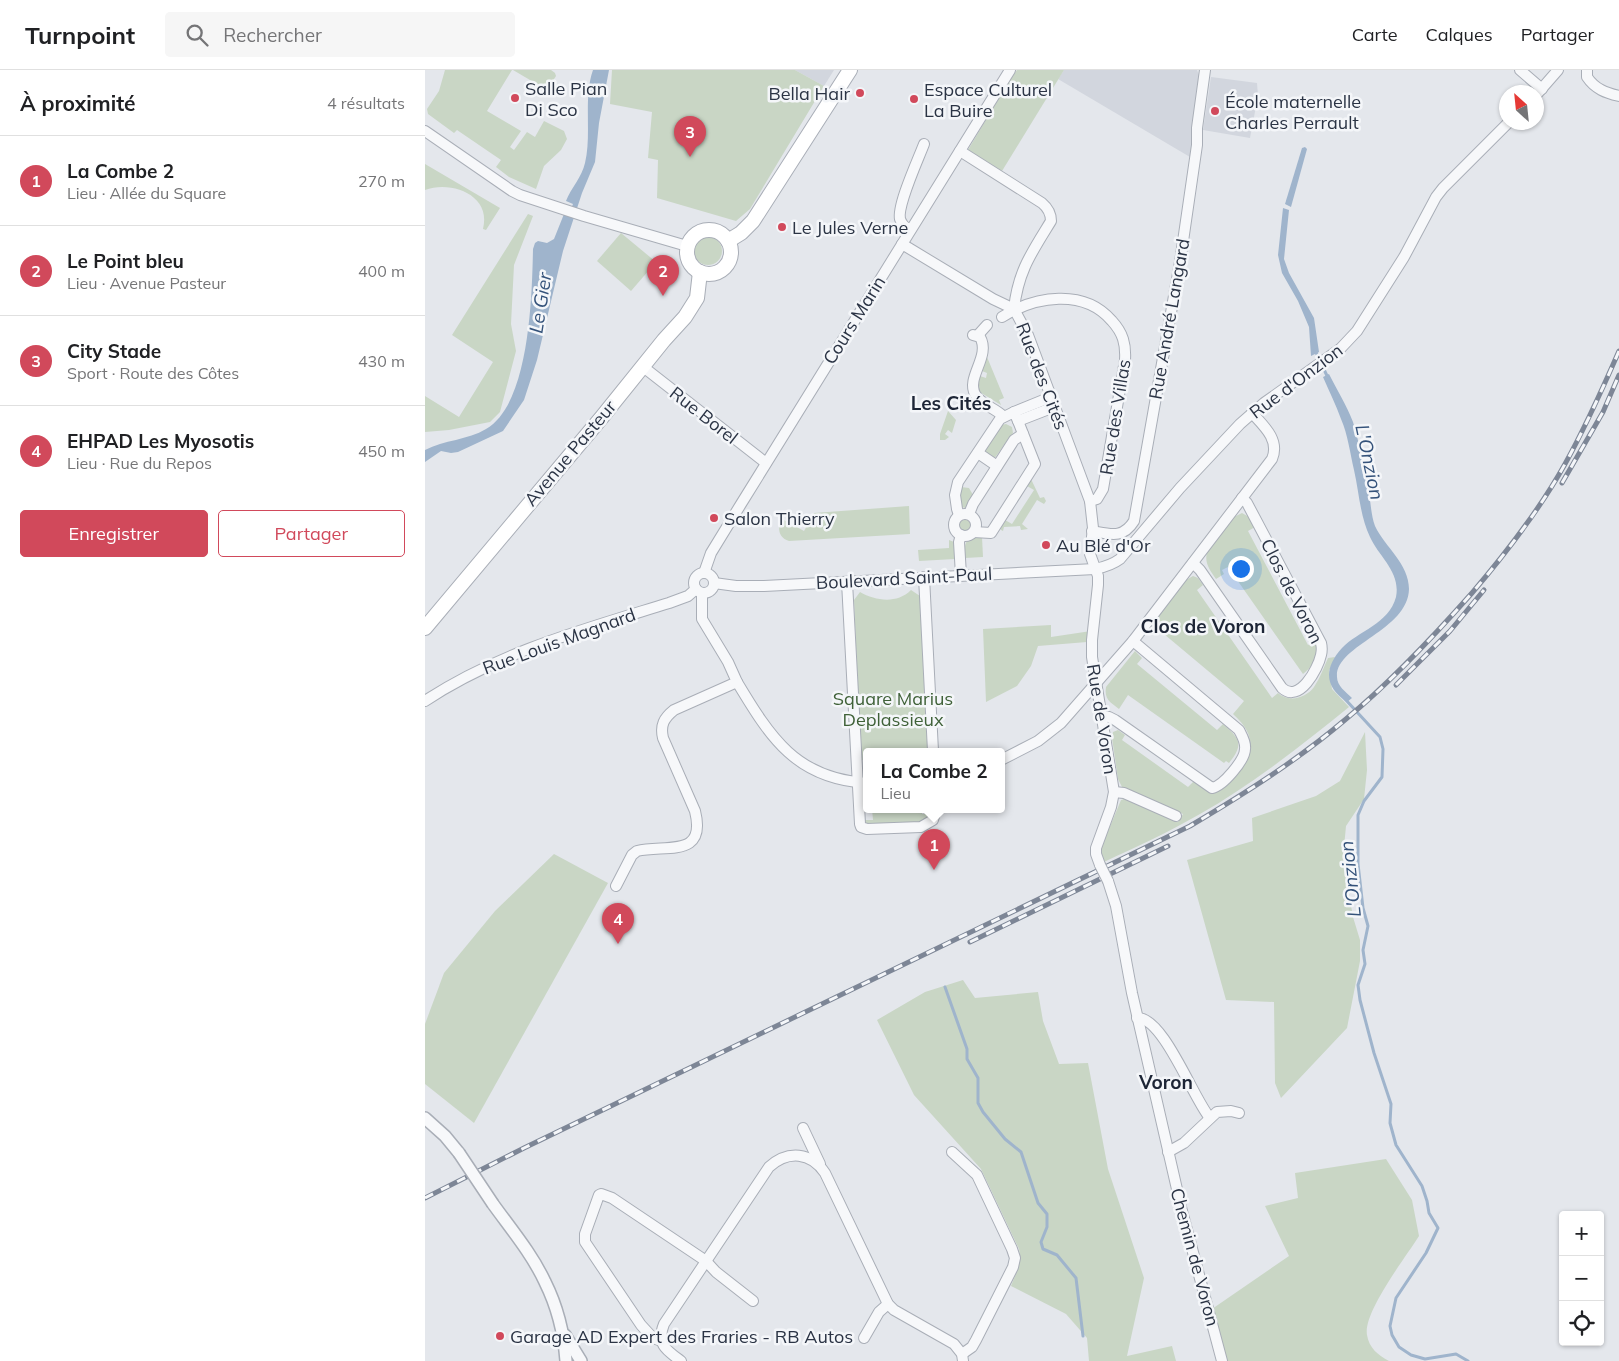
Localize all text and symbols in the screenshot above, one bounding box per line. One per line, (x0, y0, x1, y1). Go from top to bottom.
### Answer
search box (165, 12, 515, 57)
text: Turnpoint (25, 20, 135, 50)
icon: search (183, 21, 211, 49)
text: Rechercher (223, 23, 322, 47)
text: Carte (1352, 23, 1398, 46)
text: Calques (1426, 23, 1493, 46)
text: Partager (1521, 23, 1594, 46)
place label: Salle Pian Di Sco (525, 77, 607, 121)
place label: Espace Culturel La Buire (924, 78, 1052, 122)
place label: Bella Hair (768, 82, 850, 105)
north arrow (1499, 85, 1544, 130)
marker: Bella Hair (854, 87, 866, 99)
text: À proximité (20, 90, 136, 116)
place label: École maternelle Charles Perrault (1225, 90, 1361, 134)
marker: Salle Pian Di Sco (509, 92, 521, 104)
text: 4 résultats (327, 93, 405, 113)
marker: Espace Culturel La Buire (908, 93, 920, 105)
marker: École maternelle Charles Perrault (1209, 105, 1221, 117)
pin: 3 (674, 116, 706, 157)
text: La Combe 2 (67, 159, 174, 183)
text: 1 (31, 171, 41, 191)
text: 270 m (358, 171, 405, 191)
text: Lieu · Allée du Square (67, 183, 226, 203)
place label: Le Jules Verne (792, 216, 908, 239)
marker: Le Jules Verne (776, 221, 788, 233)
street label: Rue André Langard (1144, 237, 1194, 401)
text: Le Point bleu (67, 249, 184, 273)
pin: 2 (647, 255, 679, 296)
text: 2 (31, 261, 41, 281)
text: 400 m (358, 261, 405, 281)
water label: Le Gier (523, 270, 557, 335)
street label: Cours Marin (818, 271, 890, 369)
text: Lieu · Avenue Pasteur (67, 273, 226, 293)
street label: Rue des Cités (1011, 319, 1073, 433)
street label: Rue d'Onzion (1245, 338, 1347, 424)
text: City Stade (67, 339, 161, 363)
text: 3 (31, 351, 41, 371)
text: 430 m (358, 351, 405, 371)
street label: Rue des Villas (1095, 358, 1135, 476)
text: Sport · Route des Côtes (67, 363, 239, 383)
street label: Rue Borel (665, 381, 743, 449)
district label: Les Cités (911, 391, 991, 415)
street label: Avenue Pasteur (519, 395, 621, 511)
water label: L'Onzion (1350, 422, 1390, 502)
text: EHPAD Les Myosotis (67, 429, 254, 453)
text: 4 (31, 441, 41, 461)
text: 450 m (358, 441, 405, 461)
text: Lieu · Rue du Repos (67, 453, 212, 473)
place label: Salon Thierry (724, 507, 835, 530)
button: Enregistrer (20, 510, 208, 557)
button: Partager (218, 510, 405, 557)
marker: Salon Thierry (708, 512, 720, 524)
place label: Au Blé d'Or (1056, 534, 1151, 557)
street label: Clos de Voron (1256, 535, 1328, 647)
marker: Au Blé d'Or (1040, 539, 1052, 551)
your location (1228, 556, 1254, 582)
street label: Boulevard Saint-Paul (815, 562, 993, 594)
street label: Rue Louis Magnard (479, 603, 639, 679)
district label: Clos de Voron (1140, 614, 1266, 638)
street label: Rue de Voron (1082, 662, 1122, 776)
park label: Square Marius Deplassieux (833, 687, 953, 731)
popup (863, 748, 1005, 813)
text: La Combe 2 (880, 759, 988, 783)
text: Lieu (880, 783, 911, 803)
pin: 1 (918, 829, 950, 870)
water label: L'Onzion (1334, 840, 1366, 918)
pin: 4 (602, 903, 634, 944)
district label: Voron (1138, 1070, 1193, 1094)
street label: Chemin de Voron (1165, 1185, 1225, 1329)
map controls (1559, 1211, 1604, 1346)
button: + (1559, 1211, 1604, 1256)
button: − (1559, 1256, 1604, 1301)
button: locate (1559, 1301, 1604, 1346)
place label: Garage AD Expert des Fraries - RB Autos (510, 1325, 853, 1348)
marker: Garage AD Expert des Fraries - RB Autos (494, 1330, 506, 1342)

